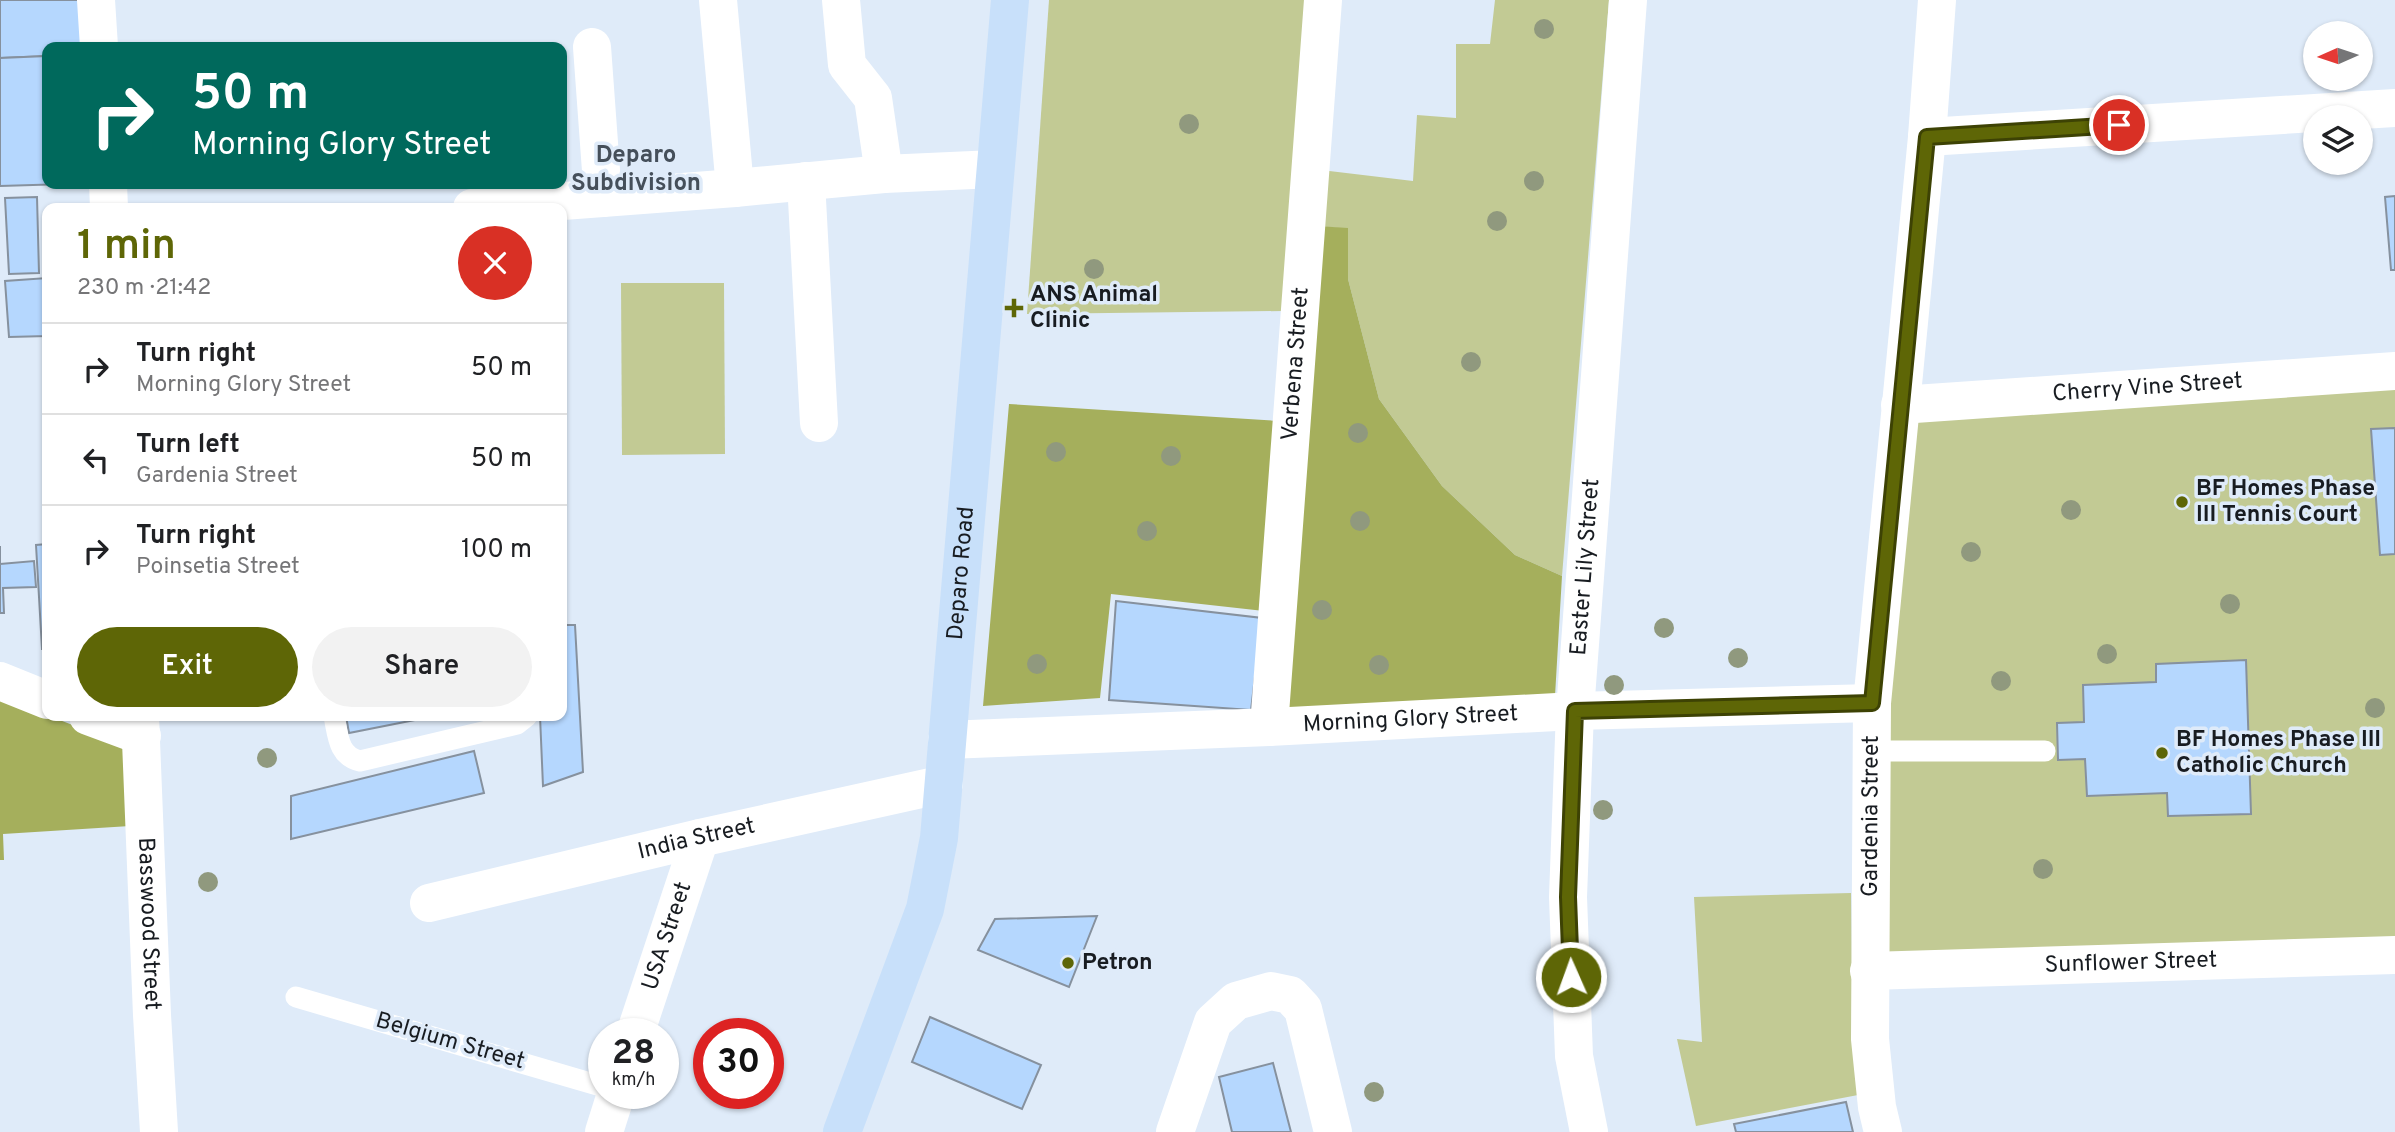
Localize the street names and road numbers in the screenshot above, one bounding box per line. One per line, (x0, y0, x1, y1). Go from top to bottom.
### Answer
street label: Verbena Street (1276, 286, 1316, 442)
street label: Cherry Vine Street (2051, 367, 2244, 409)
street label: Easter Lily Street (1565, 478, 1607, 657)
street label: Deparo Road (941, 505, 982, 641)
street label: Morning Glory Street (1302, 699, 1519, 740)
street label: Gardenia Street (1856, 735, 1886, 897)
street label: India Street (635, 812, 758, 867)
street label: Basswood Street (130, 837, 166, 1011)
street label: USA Street (636, 878, 699, 994)
street label: Sunflower Street (2044, 946, 2218, 980)
street label: Belgium Street (372, 1007, 528, 1077)

